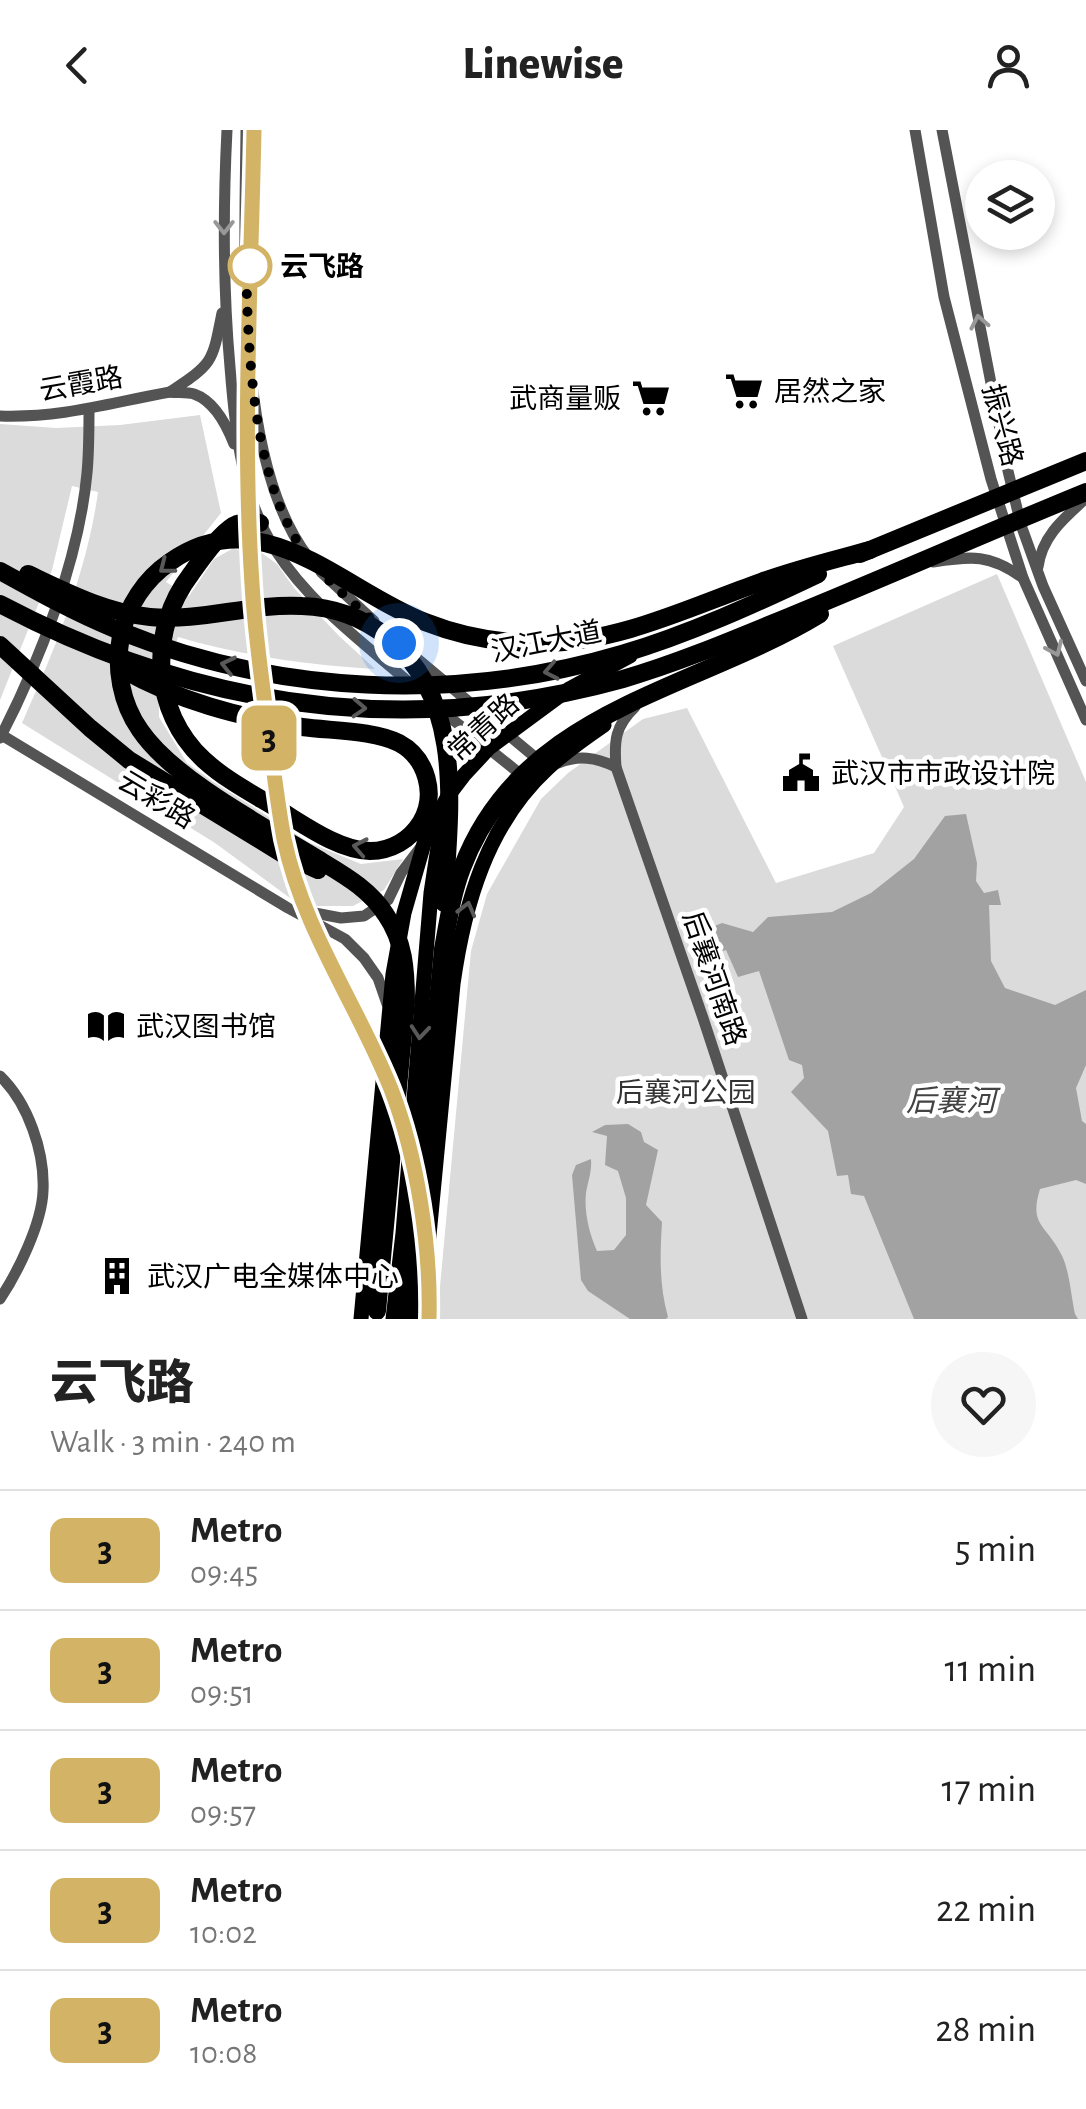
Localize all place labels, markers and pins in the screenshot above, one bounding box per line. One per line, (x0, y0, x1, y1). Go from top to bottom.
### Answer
marker: 云飞路 (229, 245, 271, 287)
place label: 云飞路 (280, 252, 364, 282)
supermarket icon: 居然之家 (723, 370, 765, 412)
supermarket icon: 武商量贩 (630, 377, 672, 419)
place label: 居然之家 (774, 377, 886, 407)
place label: 武商量贩 (509, 384, 621, 414)
public building icon: 武汉市市政设计院 (780, 752, 822, 794)
place label: 武汉市市政设计院 (831, 759, 1055, 789)
library icon: 武汉图书馆 (85, 1005, 127, 1047)
place label: 武汉图书馆 (136, 1012, 276, 1042)
building icon: 武汉广电全媒体中心 (96, 1255, 138, 1297)
place label: 武汉广电全媒体中心 (147, 1262, 399, 1292)

